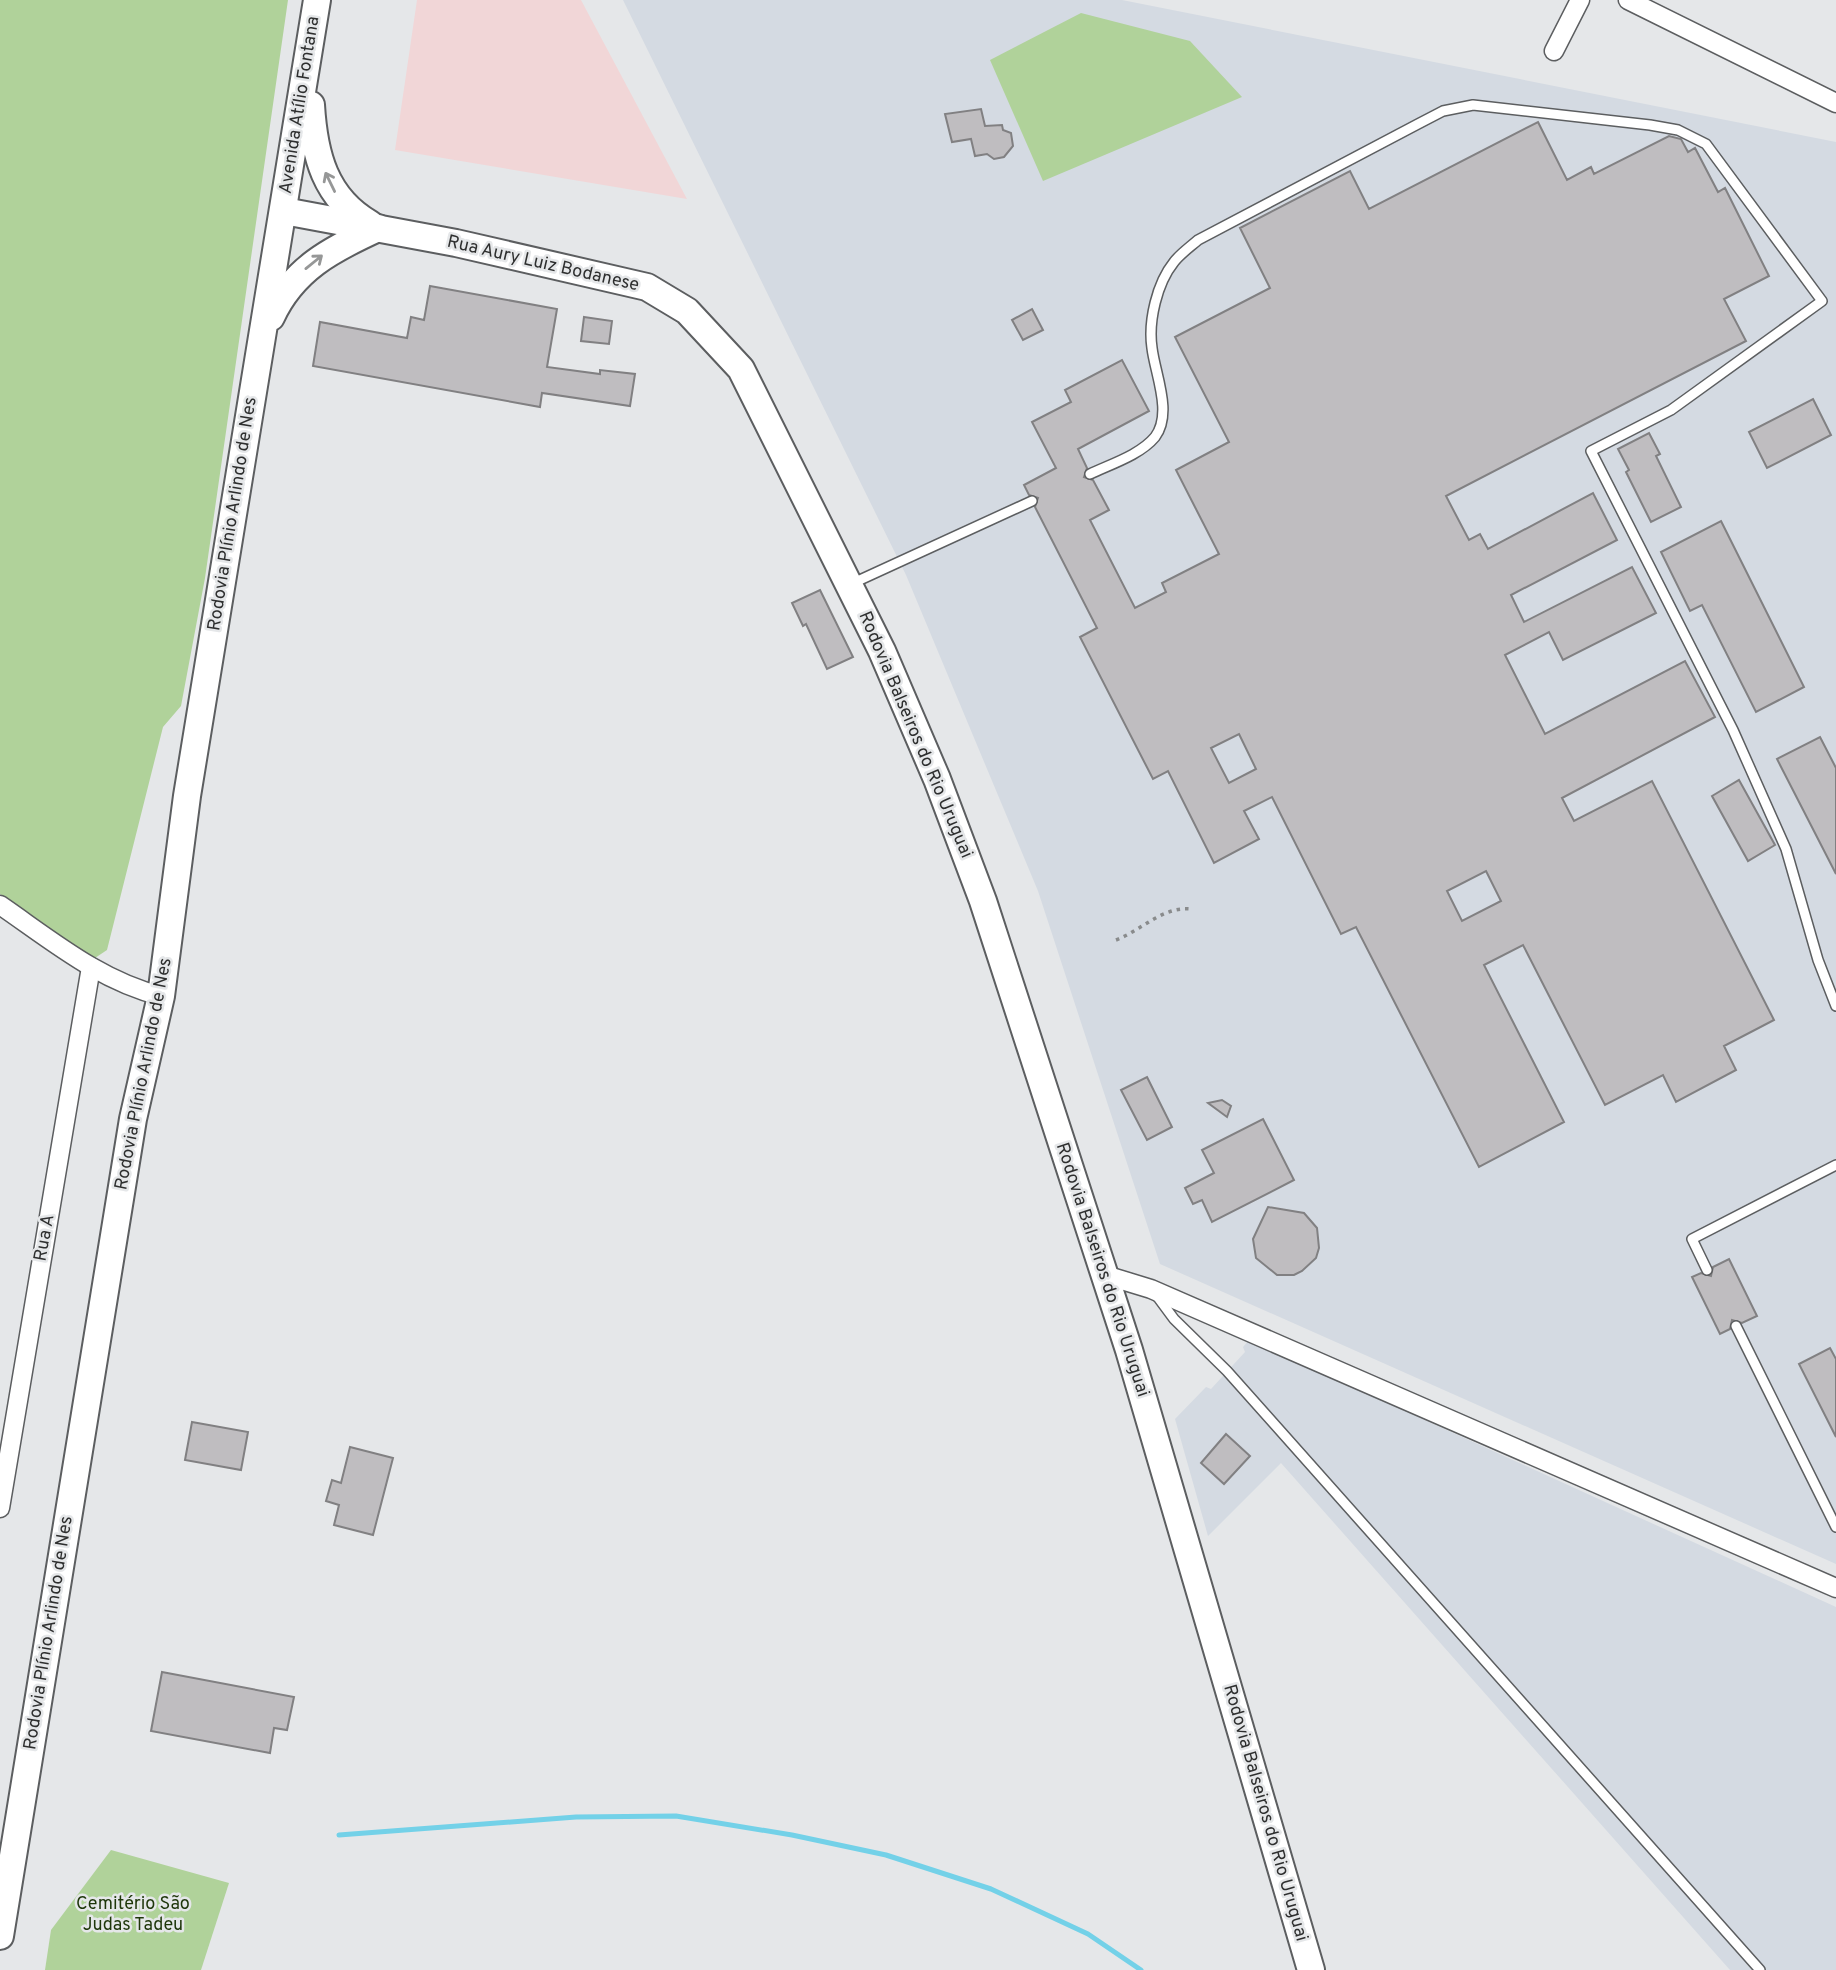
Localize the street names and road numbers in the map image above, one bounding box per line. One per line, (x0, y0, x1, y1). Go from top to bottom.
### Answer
street label: Avenida Atílio Fontana (275, 15, 325, 195)
street label: Rua Aury Luiz Bodanese (445, 231, 641, 297)
street label: Rodovia Plínio Arlindo de Nes (203, 396, 263, 632)
street label: Rodovia Balseiros do Rio Uruguai (852, 608, 978, 862)
street label: Rodovia Plínio Arlindo de Nes (110, 956, 178, 1192)
street label: Rodovia Balseiros do Rio Uruguai (1050, 1140, 1154, 1400)
street label: Rua A (30, 1213, 60, 1263)
street label: Rodovia Plínio Arlindo de Nes (19, 1515, 79, 1751)
street label: Rodovia Balseiros do Rio Uruguai (1217, 1682, 1313, 1944)

